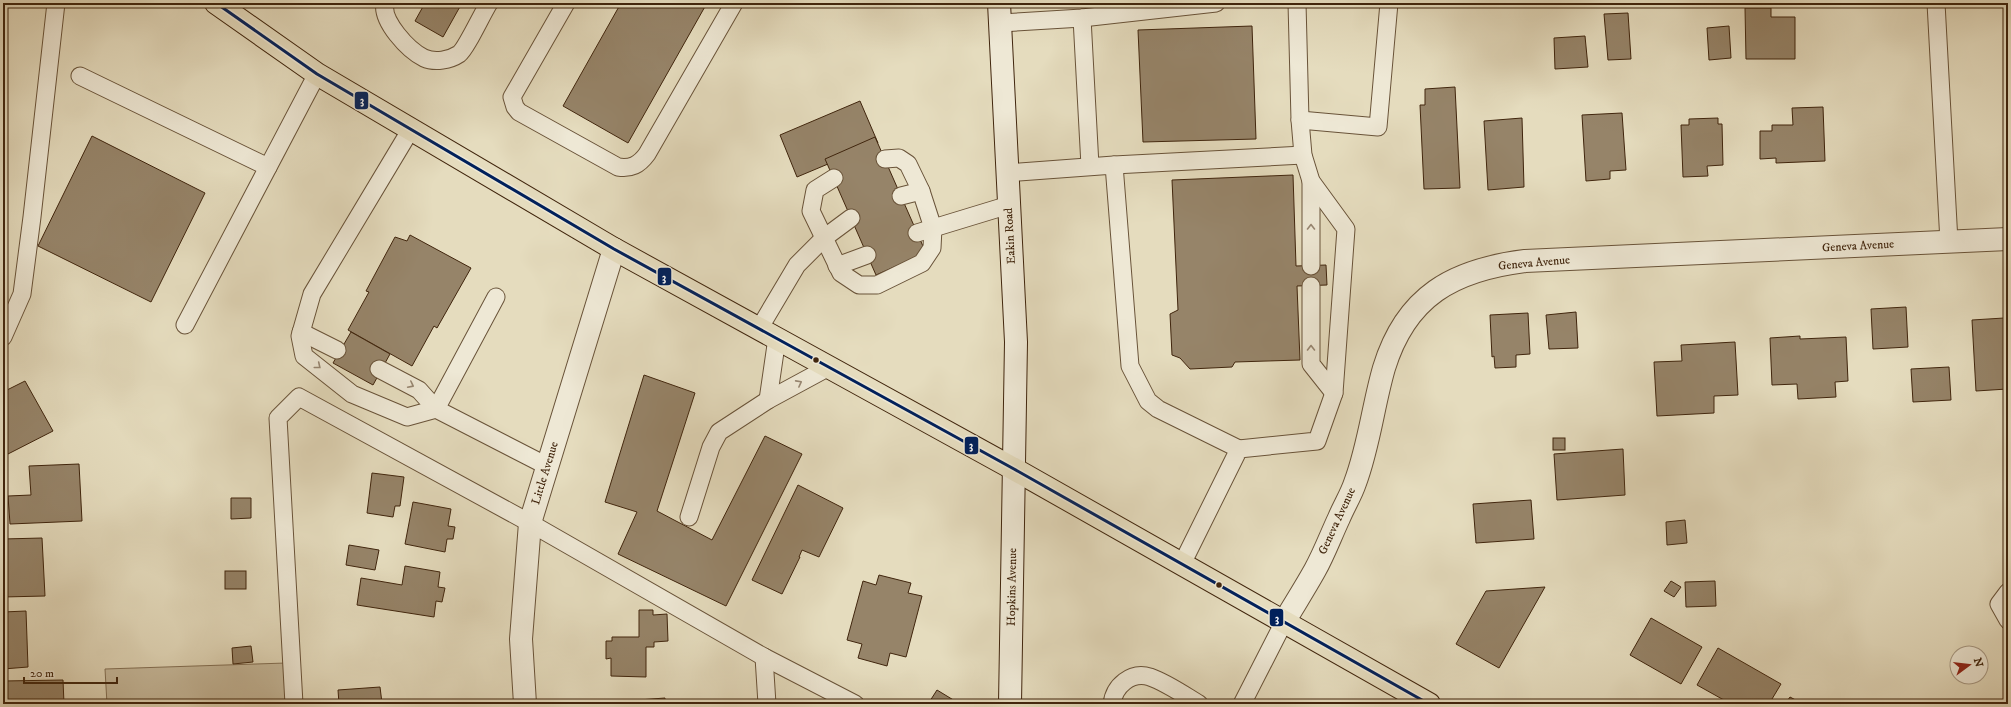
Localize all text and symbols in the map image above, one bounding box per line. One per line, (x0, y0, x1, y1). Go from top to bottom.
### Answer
line badge: 3 (354, 91, 369, 110)
text: 3 (360, 94, 364, 108)
street label: Eakin Road (1001, 207, 1019, 265)
one-way arrow (1307, 224, 1315, 230)
street label: Geneva Avenue (1822, 237, 1894, 255)
street label: Geneva Avenue (1497, 252, 1571, 274)
line badge: 3 (657, 267, 672, 286)
text: 3 (662, 271, 666, 285)
one-way arrow (1307, 345, 1315, 351)
unlabelled marker (811, 355, 821, 365)
one-way arrow (313, 362, 320, 369)
one-way arrow (407, 381, 414, 388)
one-way arrow (795, 381, 802, 388)
line badge: 3 (964, 436, 979, 455)
text: 3 (969, 439, 973, 453)
street label: Little Avenue (528, 440, 562, 506)
street label: Geneva Avenue (1315, 485, 1359, 557)
street label: Hopkins Avenue (1004, 548, 1020, 626)
unlabelled marker (1214, 580, 1224, 590)
line badge: 3 (1269, 608, 1284, 627)
text: 3 (1275, 612, 1279, 626)
north arrow (1949, 645, 1989, 685)
text: N (1970, 656, 1986, 669)
scale bar (24, 659, 117, 685)
text: 20 m (30, 666, 54, 681)

